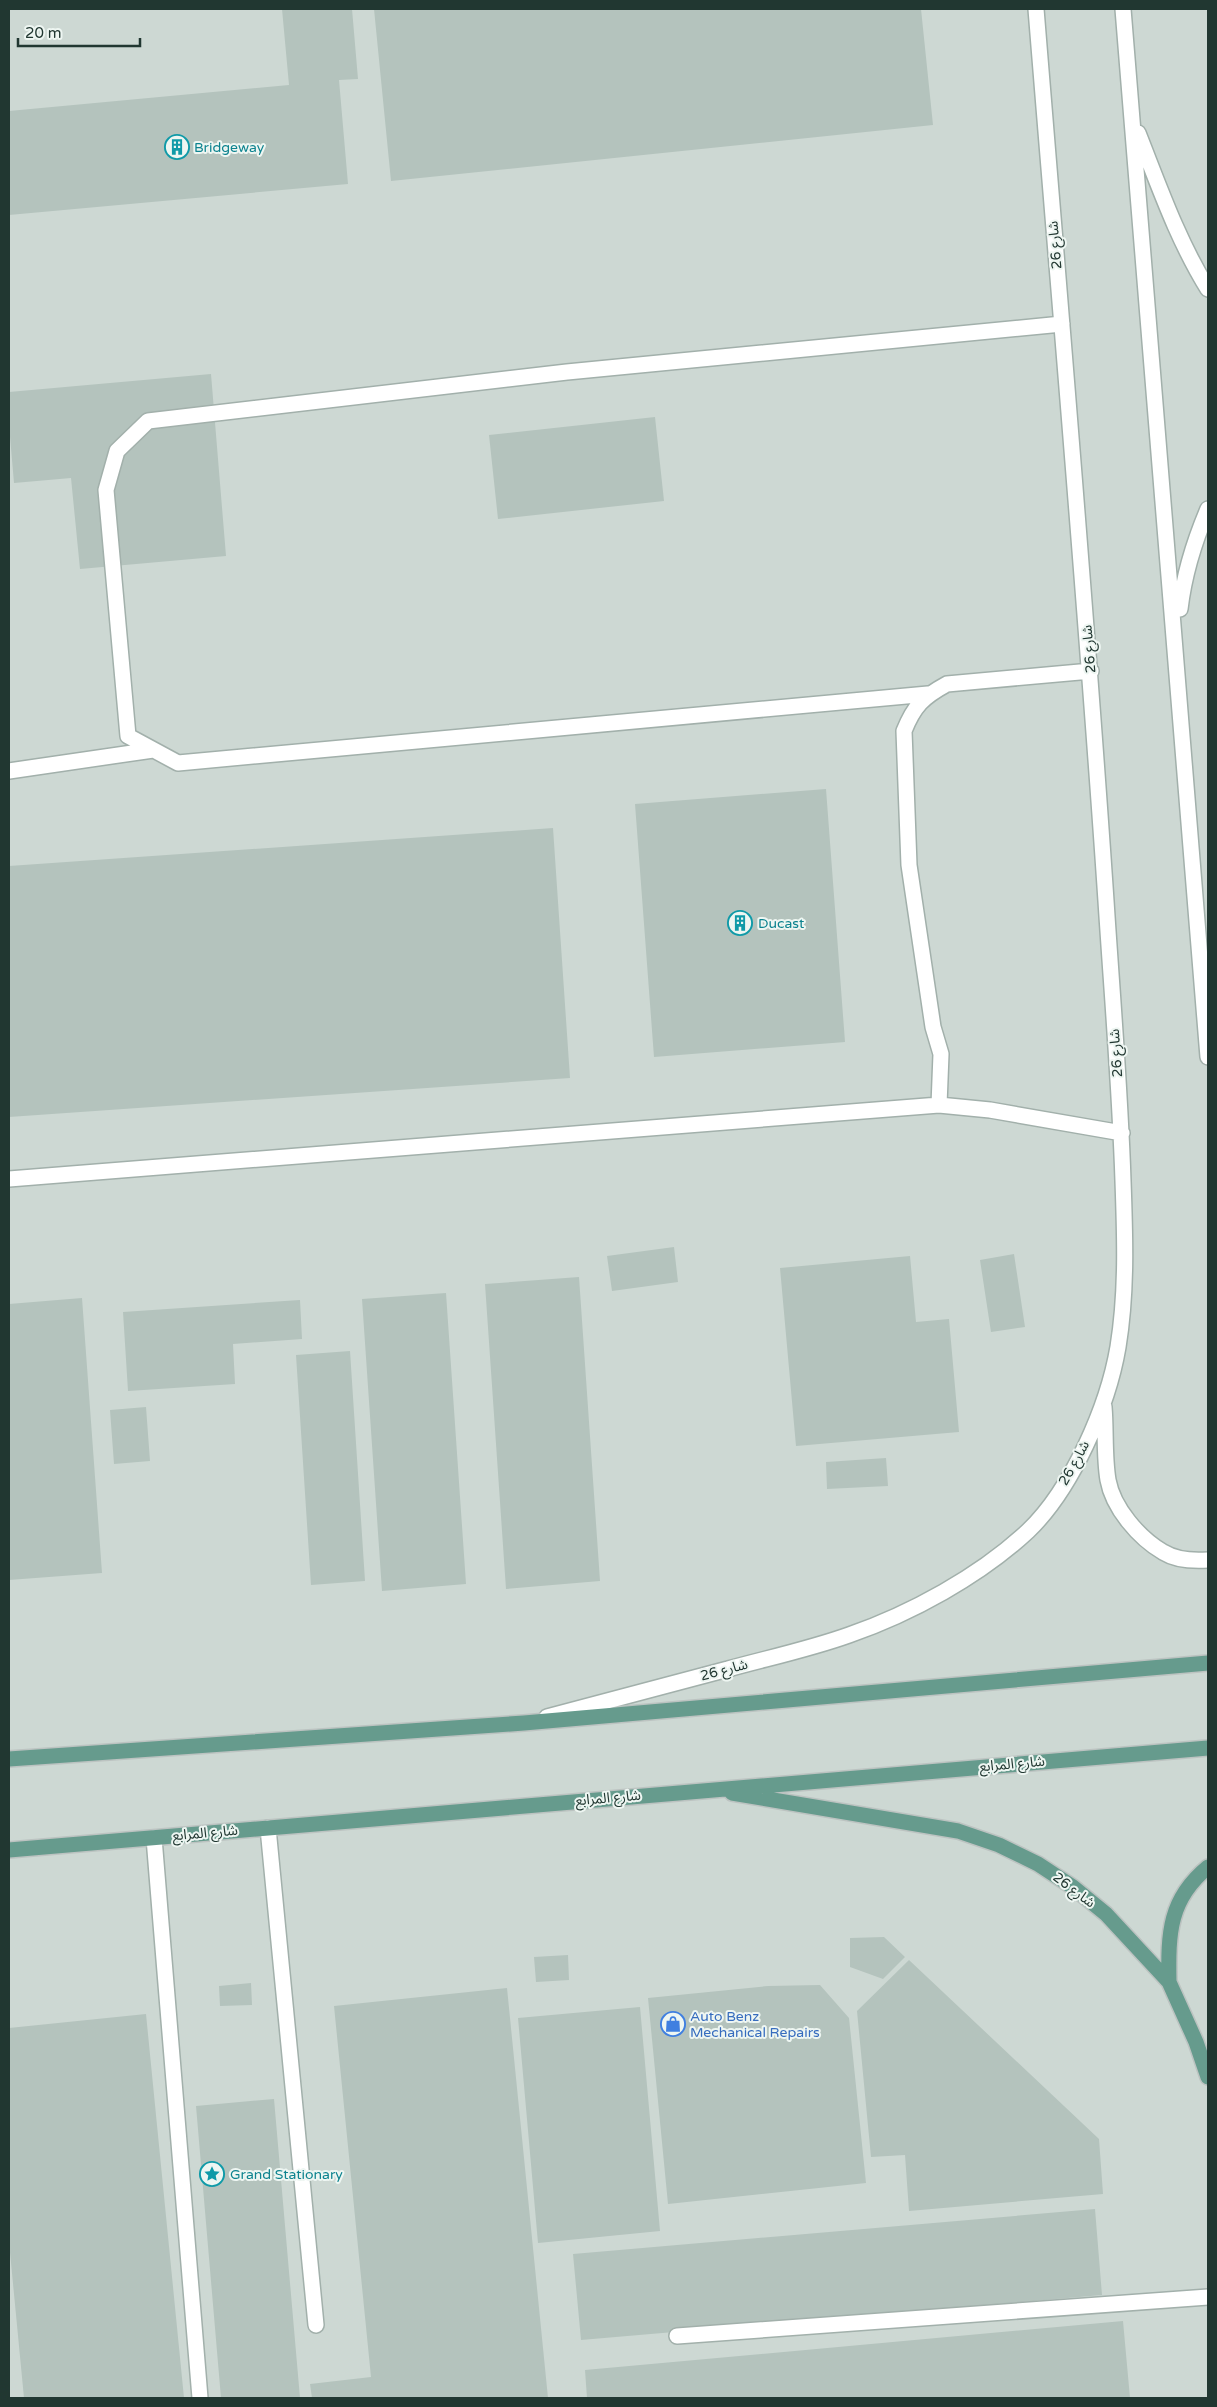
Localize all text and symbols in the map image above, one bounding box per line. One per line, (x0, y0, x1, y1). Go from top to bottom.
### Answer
scale bar (18, 15, 140, 47)
text: 20 m (25, 24, 62, 42)
building icon: Bridgeway (164, 134, 190, 160)
place label: Bridgeway (194, 139, 265, 156)
street label: شارع 26 (1044, 220, 1068, 270)
street label: شارع 26 (1078, 624, 1102, 674)
building icon: Ducast (727, 910, 753, 936)
place label: Ducast (758, 915, 805, 932)
street label: شارع 26 (1106, 1028, 1128, 1078)
street label: شارع 26 (1055, 1438, 1095, 1489)
street label: شارع 26 (698, 1656, 750, 1686)
street label: شارع المرابع (979, 1753, 1046, 1777)
street label: شارع المرابع (575, 1787, 642, 1811)
street label: شارع المرابع (172, 1822, 239, 1846)
street label: شارع 26 (1048, 1869, 1099, 1913)
place label: Auto Benz Mechanical Repairs (690, 2008, 820, 2041)
shop icon: Auto Benz Mechanical Repairs (660, 2011, 686, 2037)
place icon: Grand Stationary (199, 2161, 225, 2187)
place label: Grand Stationary (230, 2166, 343, 2183)

